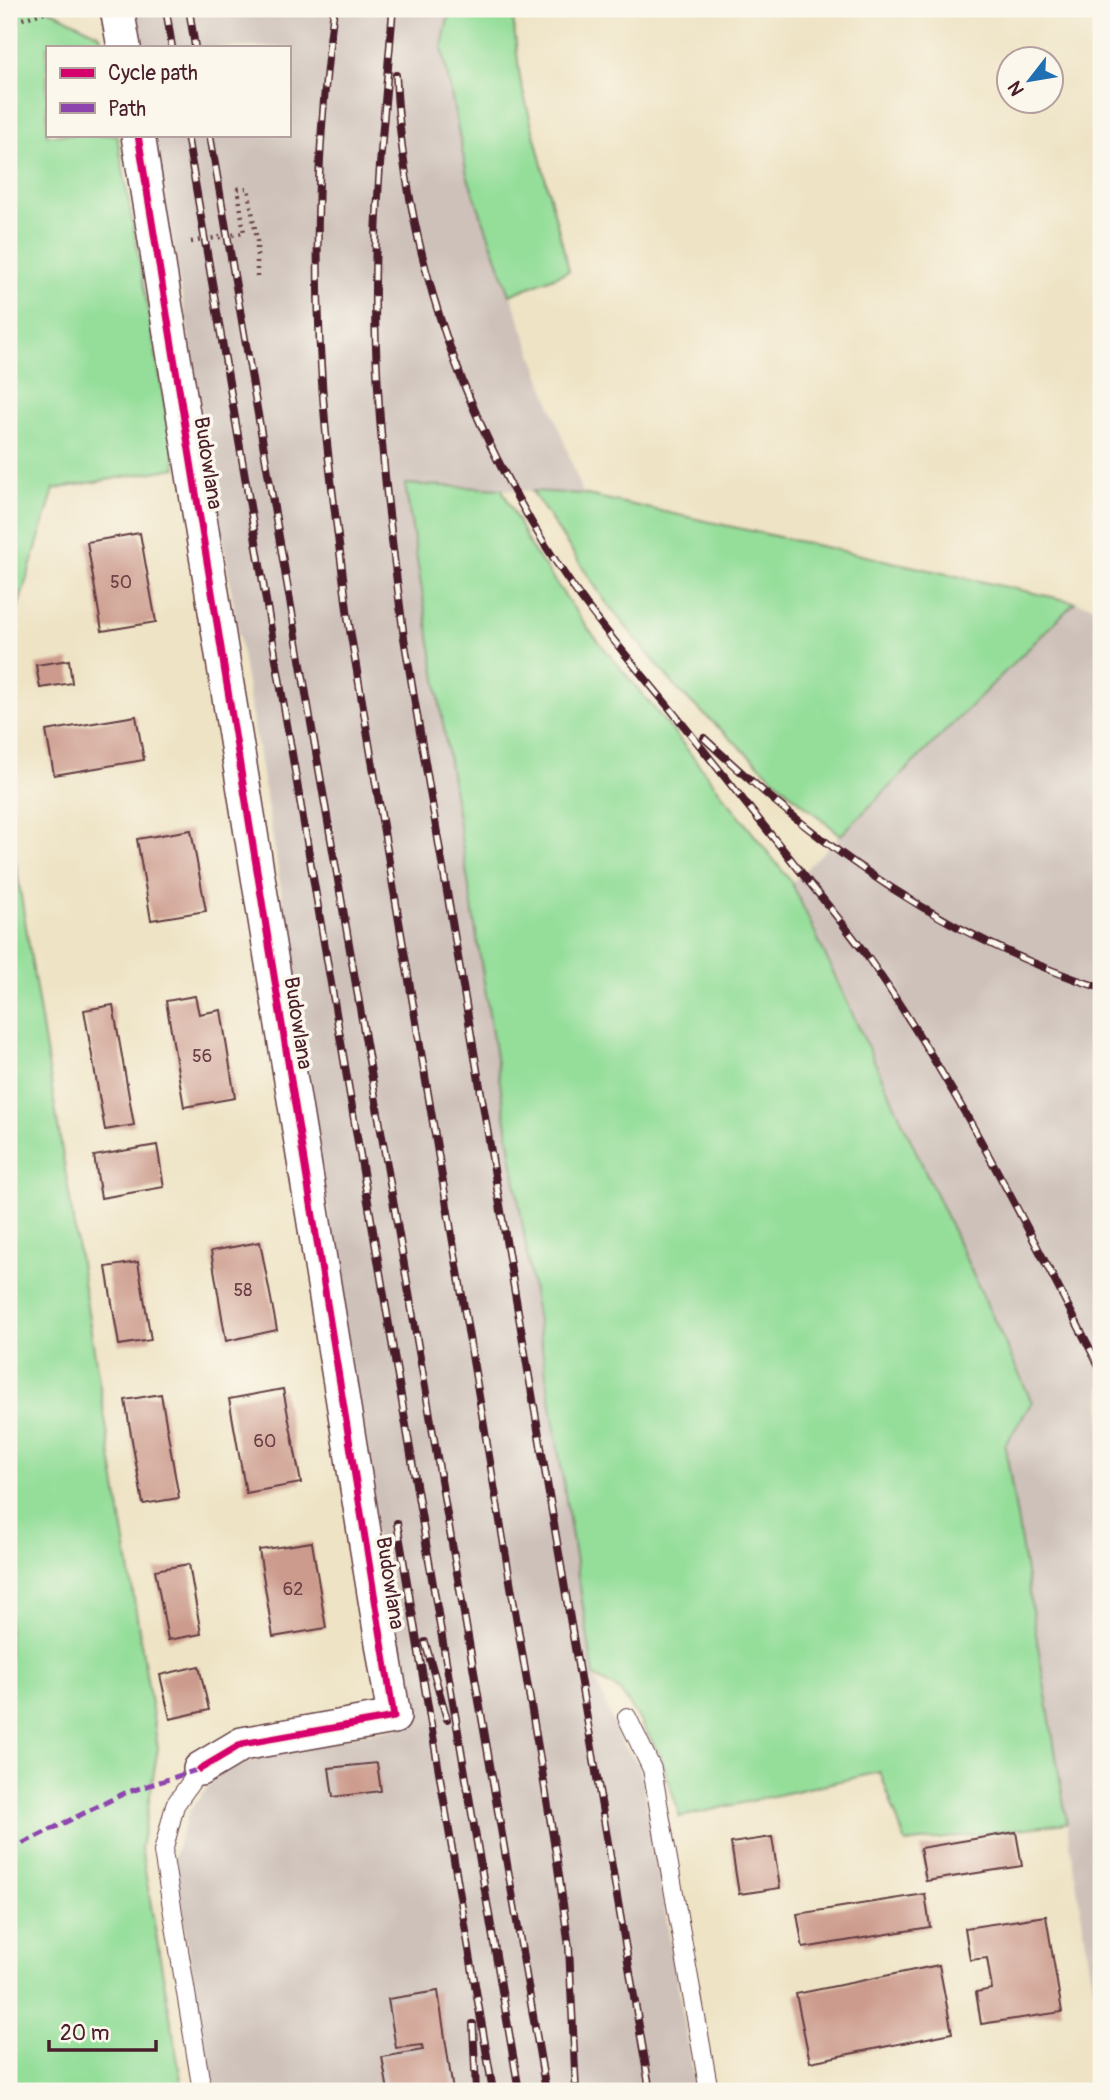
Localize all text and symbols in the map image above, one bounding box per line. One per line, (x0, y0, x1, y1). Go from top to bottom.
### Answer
legend (46, 46, 290, 136)
north arrow (995, 46, 1064, 116)
text: Cycle path (108, 60, 198, 87)
text: N (1003, 76, 1030, 100)
text: Path (108, 96, 146, 123)
street label: Budowlana (187, 415, 229, 511)
house number: 50 (110, 571, 132, 594)
street label: Budowlana (277, 975, 319, 1071)
house number: 56 (192, 1045, 212, 1068)
house number: 58 (234, 1279, 252, 1302)
house number: 60 (254, 1430, 276, 1453)
street label: Budowlana (369, 1535, 411, 1631)
house number: 62 (283, 1578, 303, 1601)
scale bar (49, 2009, 156, 2053)
text: 20 m (60, 2020, 109, 2047)

